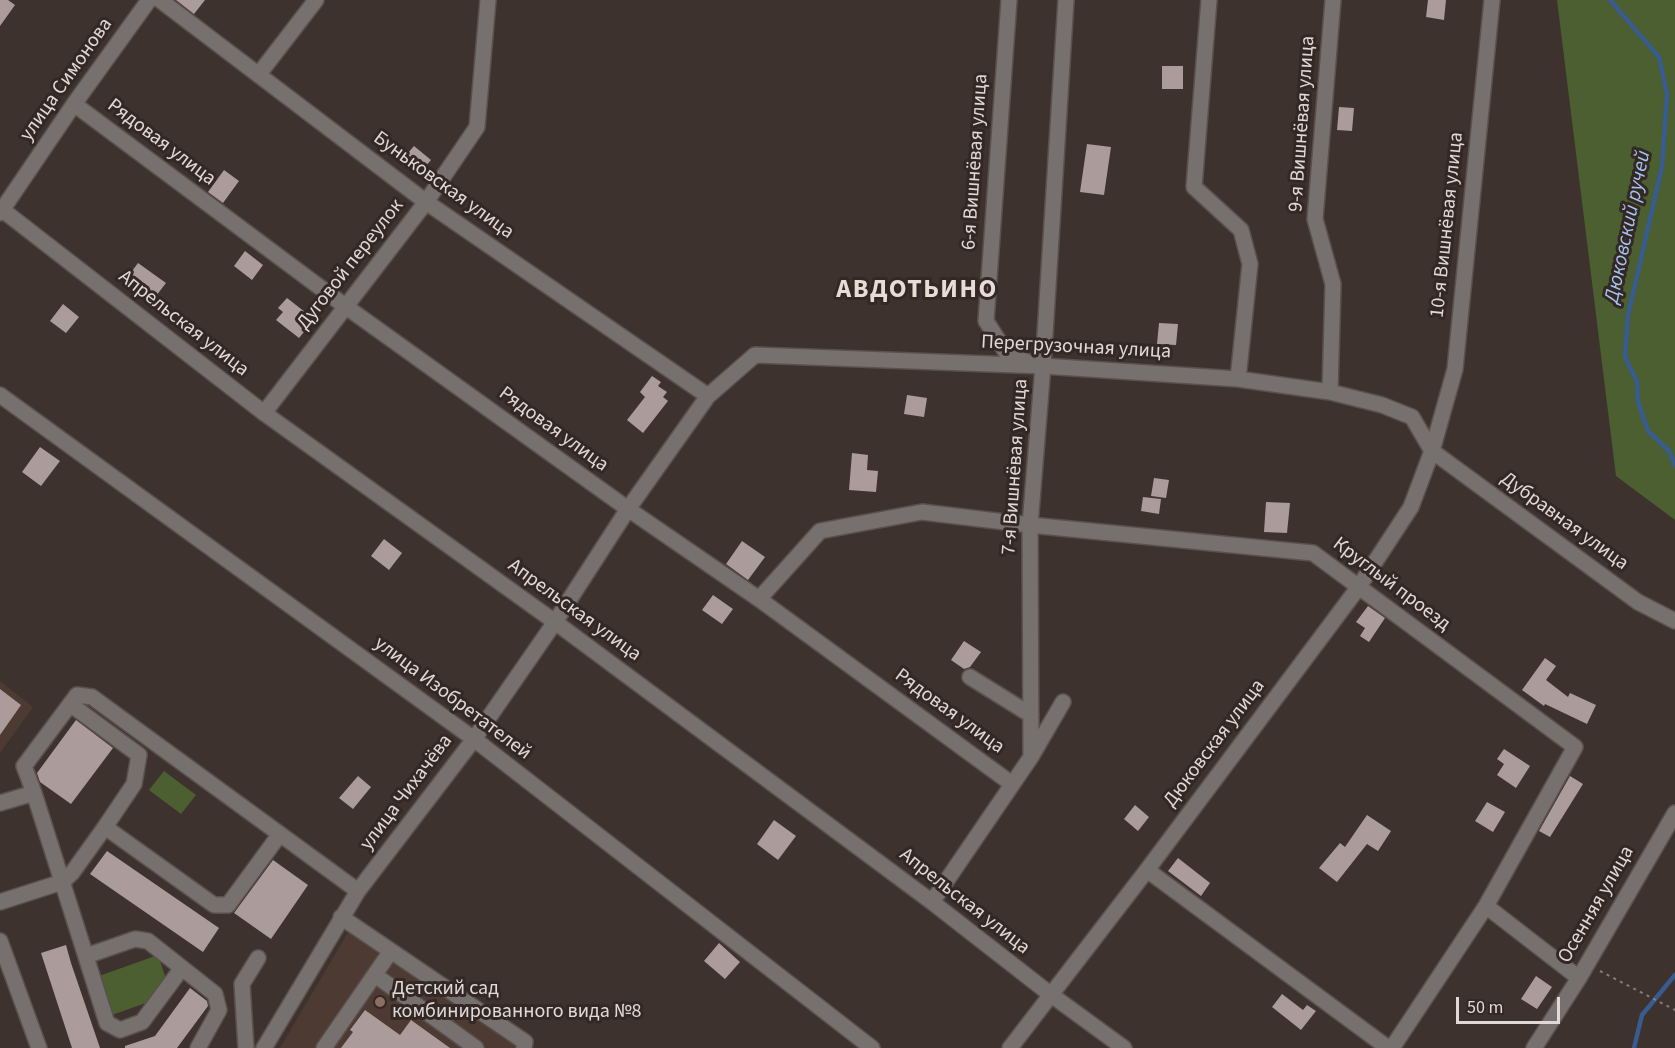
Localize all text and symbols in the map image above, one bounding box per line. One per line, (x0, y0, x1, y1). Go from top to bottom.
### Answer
street label: улица Симонова (16, 14, 118, 146)
street label: 9-я Вишнёвая улица (1285, 35, 1321, 213)
street label: 6-я Вишнёвая улица (958, 73, 994, 251)
street label: Рядовая улица (102, 94, 220, 192)
street label: Буньковская улица (368, 127, 518, 245)
street label: 10-я Вишнёвая улица (1426, 131, 1470, 319)
water label: Дюковский ручей (1601, 148, 1657, 306)
street label: Дуговой переулок (292, 195, 410, 335)
street label: Апрельская улица (113, 266, 253, 382)
district label: АВДОТЬИНО (836, 275, 998, 307)
street label: Перегрузочная улица (980, 331, 1172, 365)
street label: 7-я Вишнёвая улица (998, 378, 1034, 556)
street label: Рядовая улица (493, 382, 613, 478)
street label: Дубравная улица (1495, 468, 1633, 576)
street label: Круглый проезд (1327, 533, 1455, 637)
street label: Апрельская улица (503, 555, 645, 667)
street label: улица Изобретателей (369, 632, 535, 766)
street label: Рядовая улица (889, 664, 1009, 760)
street label: Дюковская улица (1159, 675, 1271, 813)
street label: улица Чихачёва (356, 730, 458, 856)
street label: Осенняя улица (1554, 842, 1640, 968)
street label: Апрельская улица (894, 844, 1034, 960)
place label: Детский сад комбинированного вида №8 (392, 978, 642, 1025)
scale bar (1459, 985, 1562, 1023)
marker: Детский сад комбинированного вида №8 (373, 995, 387, 1009)
text: 50 m (1467, 995, 1503, 1020)

